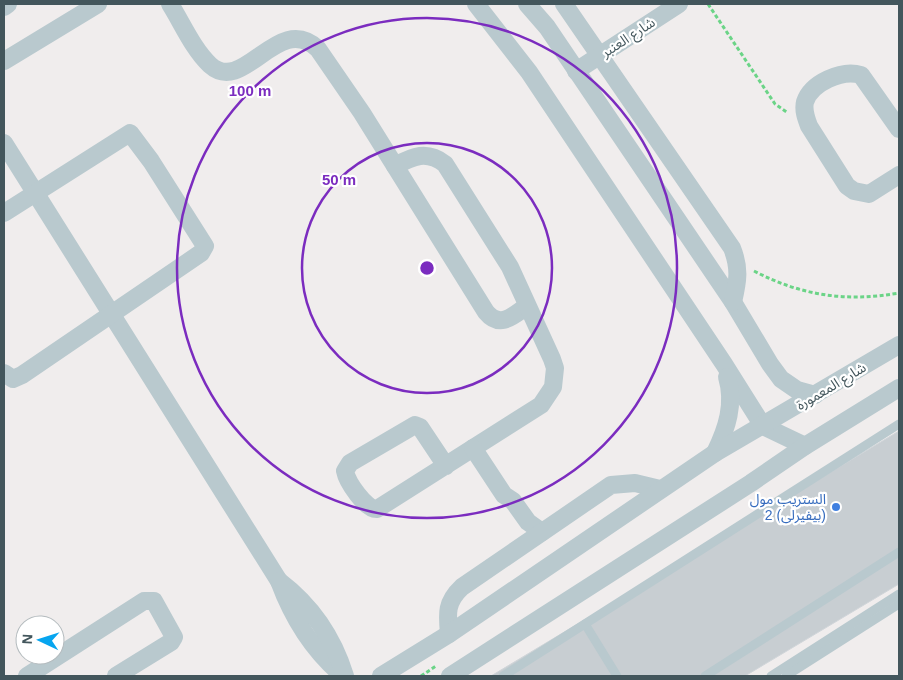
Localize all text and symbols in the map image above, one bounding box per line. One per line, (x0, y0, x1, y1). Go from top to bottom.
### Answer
street label: شارع العنبر (597, 14, 659, 63)
text: 100 m (229, 82, 271, 99)
text: 50 m (322, 171, 356, 188)
centre of rings (418, 259, 436, 277)
street label: شارع المعمورة (793, 359, 870, 416)
place label: الستريب مول 2 (بيفيرلى) (750, 491, 826, 524)
marker: الستريب مول 2 (بيفيرلى) (830, 501, 842, 513)
north arrow (15, 615, 65, 665)
text: N (19, 633, 35, 645)

